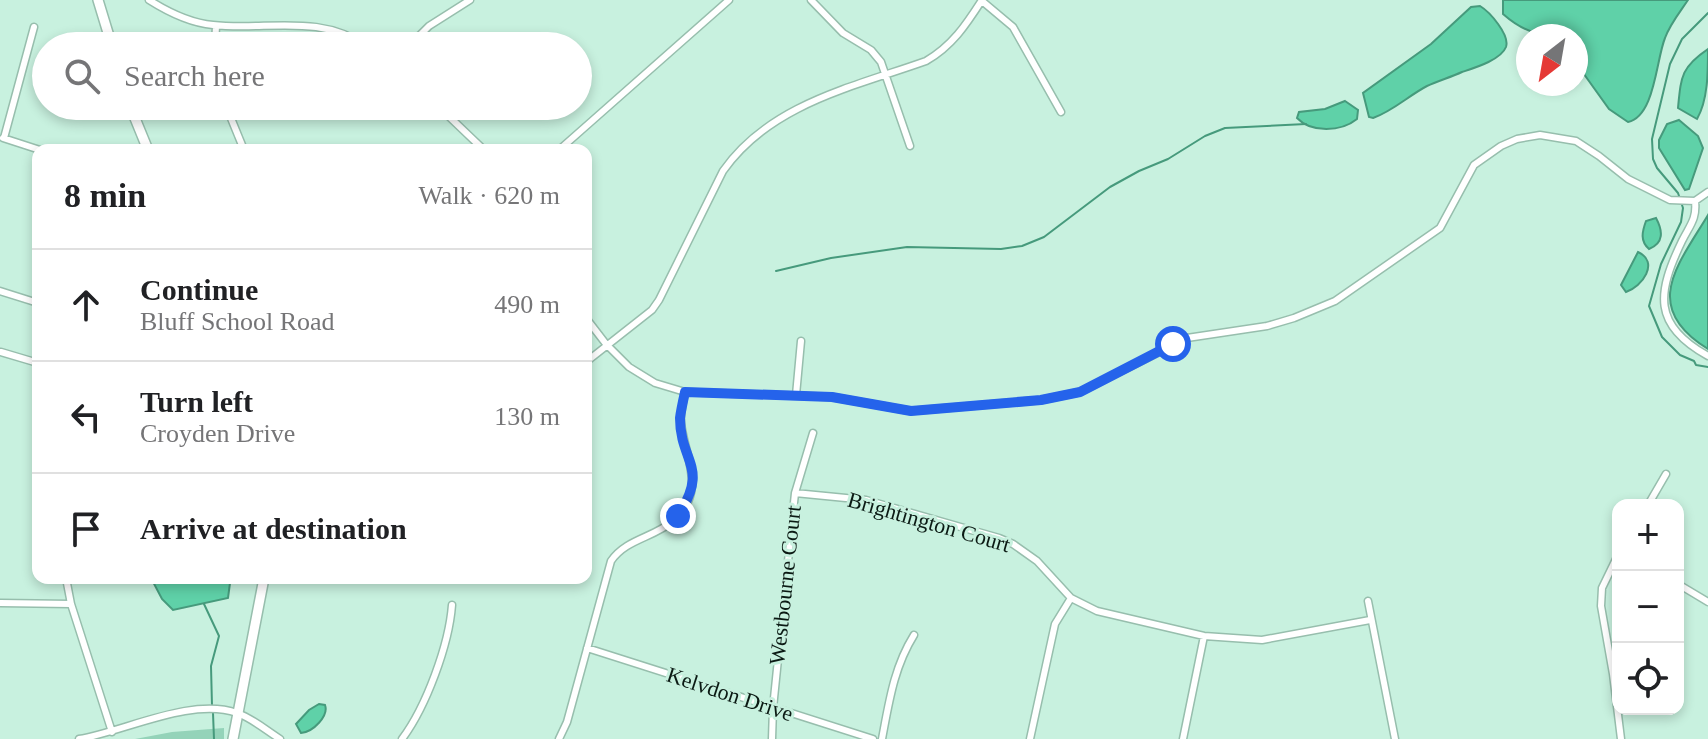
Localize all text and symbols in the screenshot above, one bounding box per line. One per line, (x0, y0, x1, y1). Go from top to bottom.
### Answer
north arrow (1516, 24, 1588, 96)
search box (32, 32, 592, 120)
icon: search (60, 54, 104, 98)
text: Search here (124, 59, 265, 92)
text: 8 min (64, 177, 146, 214)
text: Walk · 620 m (418, 181, 560, 210)
text: Continue (140, 273, 258, 306)
icon: ahead (64, 283, 108, 327)
text: 490 m (494, 290, 560, 319)
text: Bluff School Road (140, 307, 335, 336)
route start (1155, 326, 1191, 362)
text: Turn left (140, 385, 253, 418)
icon: left (64, 395, 108, 439)
text: 130 m (494, 402, 560, 431)
text: Croyden Drive (140, 419, 295, 448)
street label: Brightington Court (845, 487, 1013, 557)
route end (660, 498, 696, 534)
map controls (1612, 499, 1684, 715)
button: + (1612, 499, 1684, 571)
street label: Westbourne Court (764, 504, 806, 666)
icon: arrive (64, 507, 108, 551)
text: Arrive at destination (140, 512, 407, 545)
button: − (1612, 571, 1684, 643)
button: locate (1612, 643, 1684, 715)
street label: Kelvdon Drive (664, 662, 796, 726)

